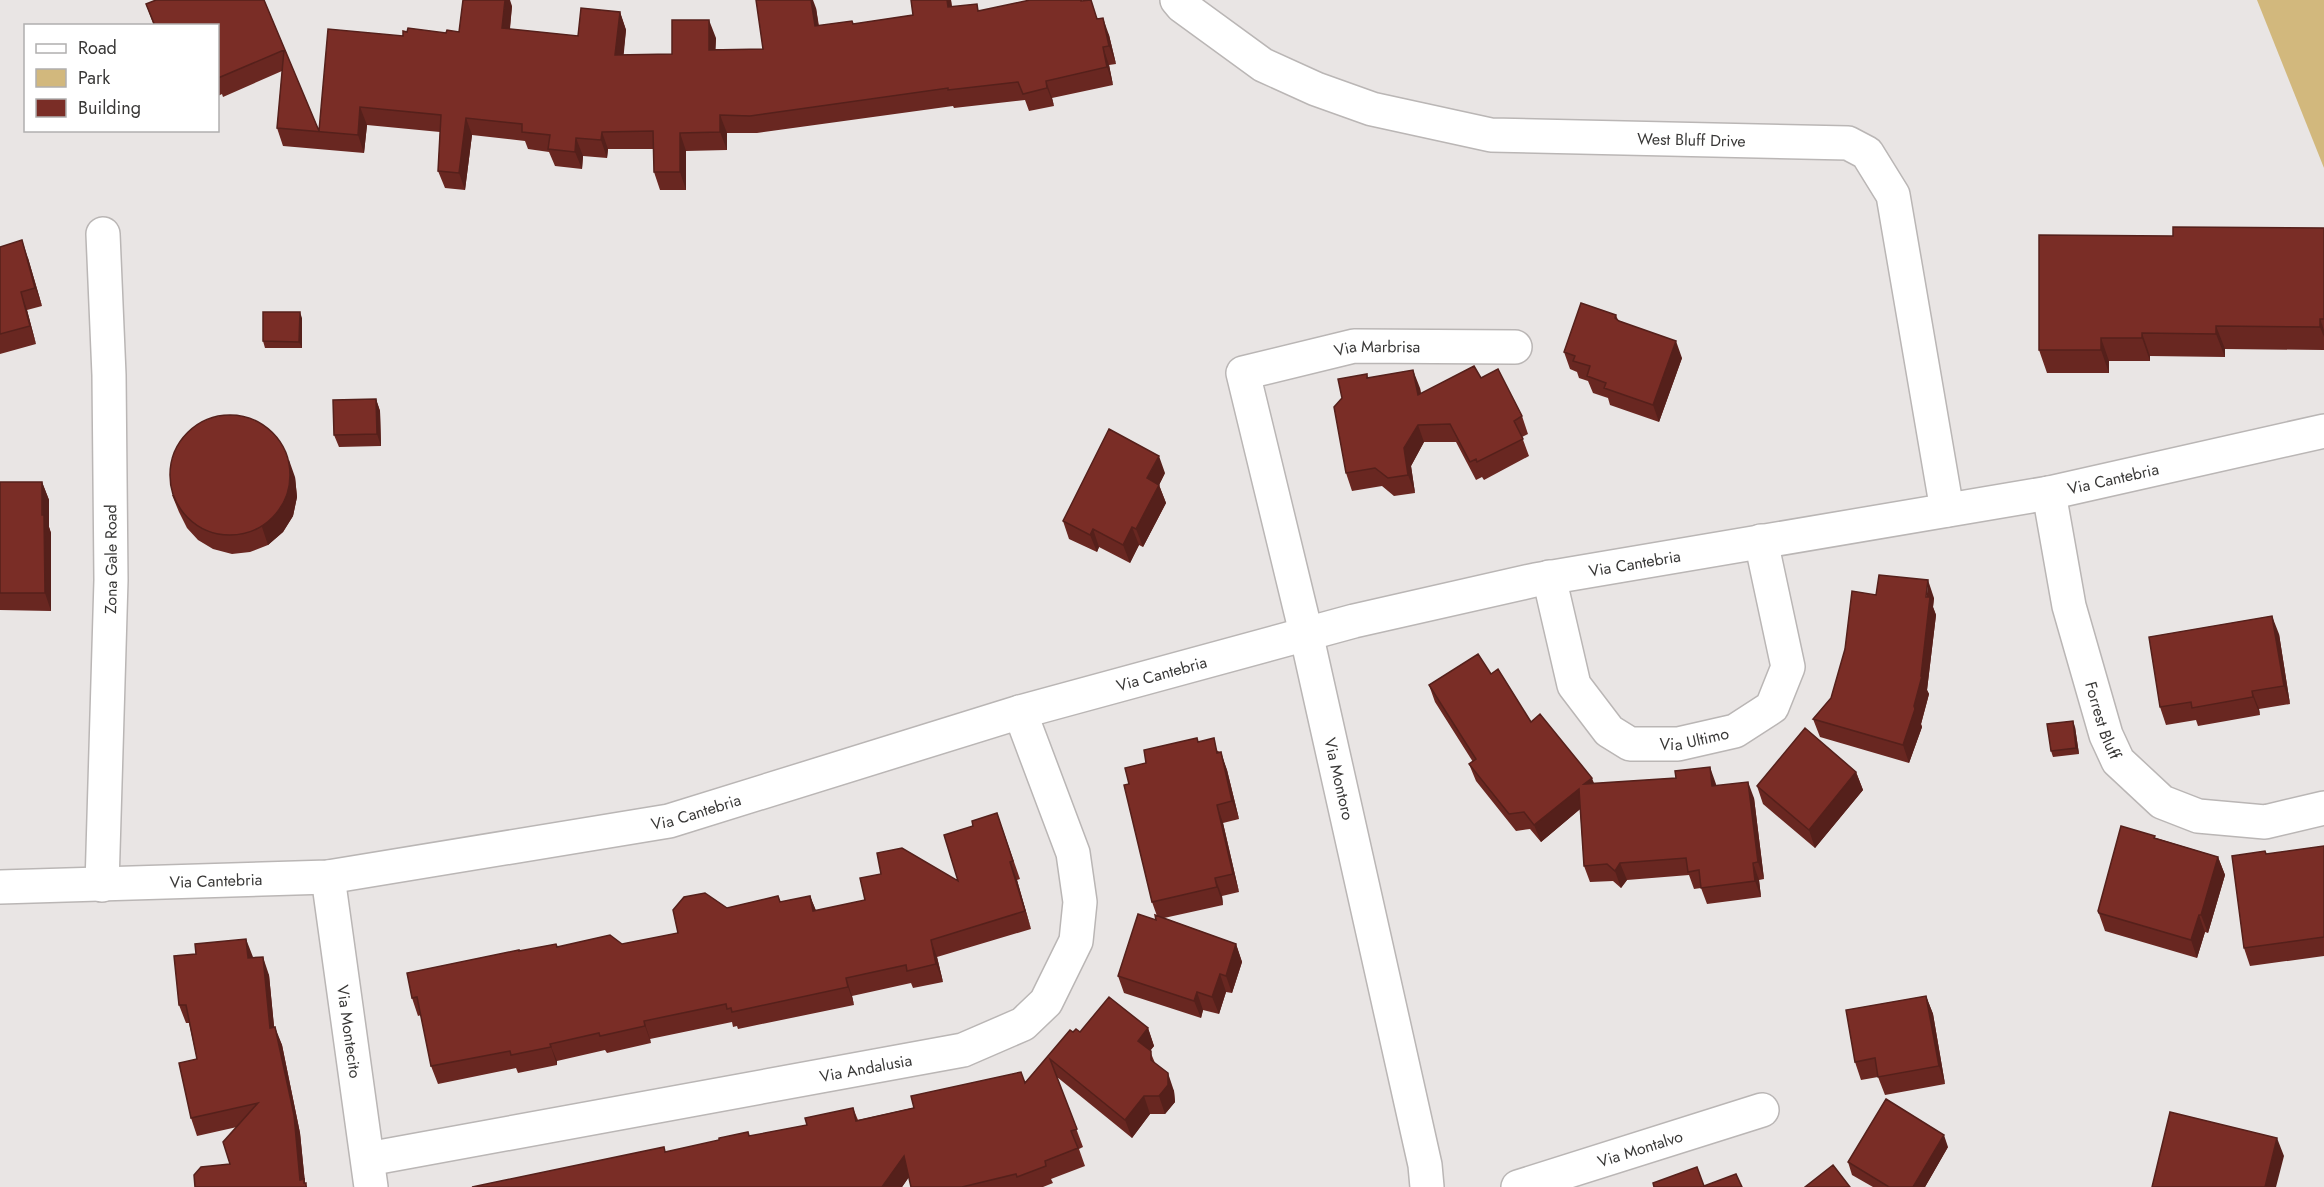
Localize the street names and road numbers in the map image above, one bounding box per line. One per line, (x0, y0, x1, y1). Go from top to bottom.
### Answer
street label: West Bluff Drive (1637, 127, 1746, 152)
street label: Via Marbrisa (1332, 334, 1420, 362)
street label: Via Cantebria (2065, 457, 2161, 500)
street label: Zona Gale Road (99, 504, 123, 614)
street label: Via Cantebria (1587, 544, 1682, 582)
street label: Via Cantebria (1114, 650, 1209, 697)
street label: Forrest Bluff (2080, 679, 2127, 763)
street label: Via Ultimo (1660, 721, 1731, 756)
street label: Via Montoro (1318, 736, 1360, 823)
street label: Via Cantebria (649, 788, 744, 835)
street label: Via Cantebria (169, 868, 263, 893)
street label: Via Montecito (332, 983, 367, 1080)
street label: Via Andalusia (818, 1048, 914, 1088)
street label: Via Montalvo (1595, 1124, 1686, 1173)

